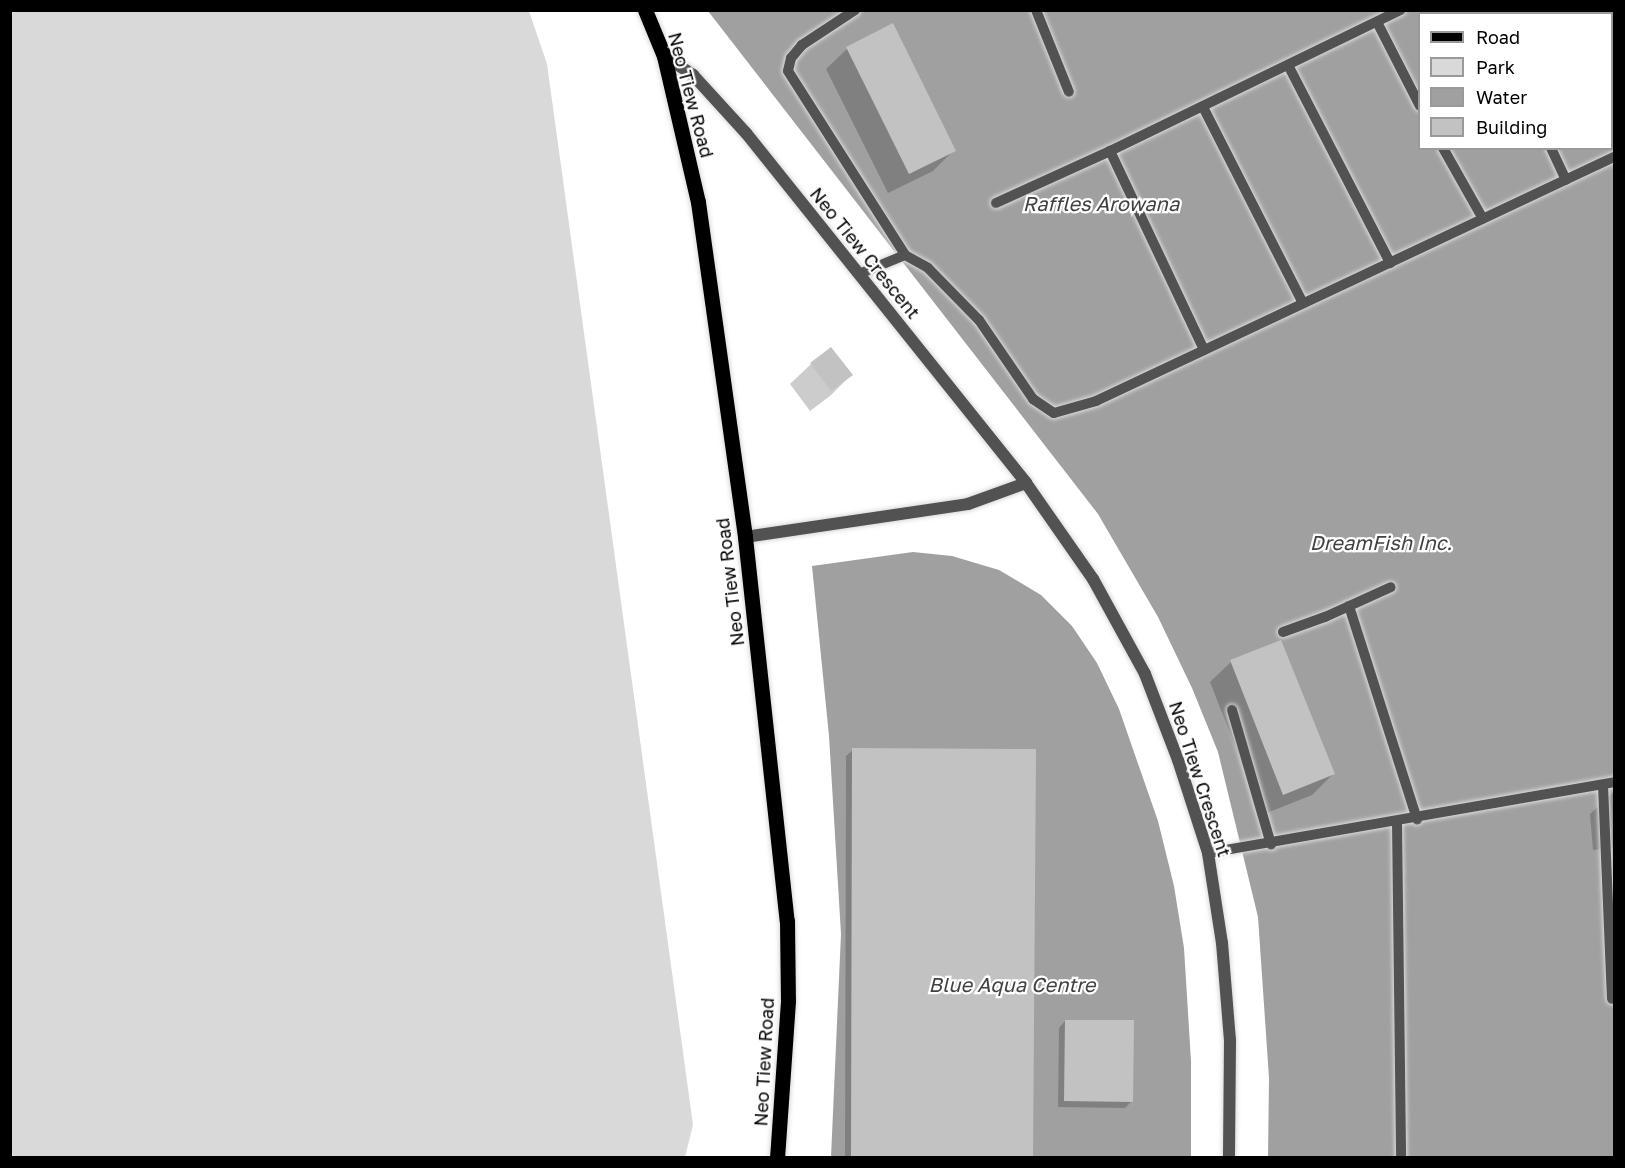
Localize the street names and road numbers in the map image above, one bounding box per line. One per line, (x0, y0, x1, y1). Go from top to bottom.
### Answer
street label: Neo Tiew Road (664, 30, 718, 160)
street label: Neo Tiew Crescent (806, 183, 924, 323)
street label: Neo Tiew Road (711, 517, 749, 647)
street label: Neo Tiew Crescent (1165, 699, 1235, 859)
street label: Neo Tiew Road (750, 997, 778, 1127)

